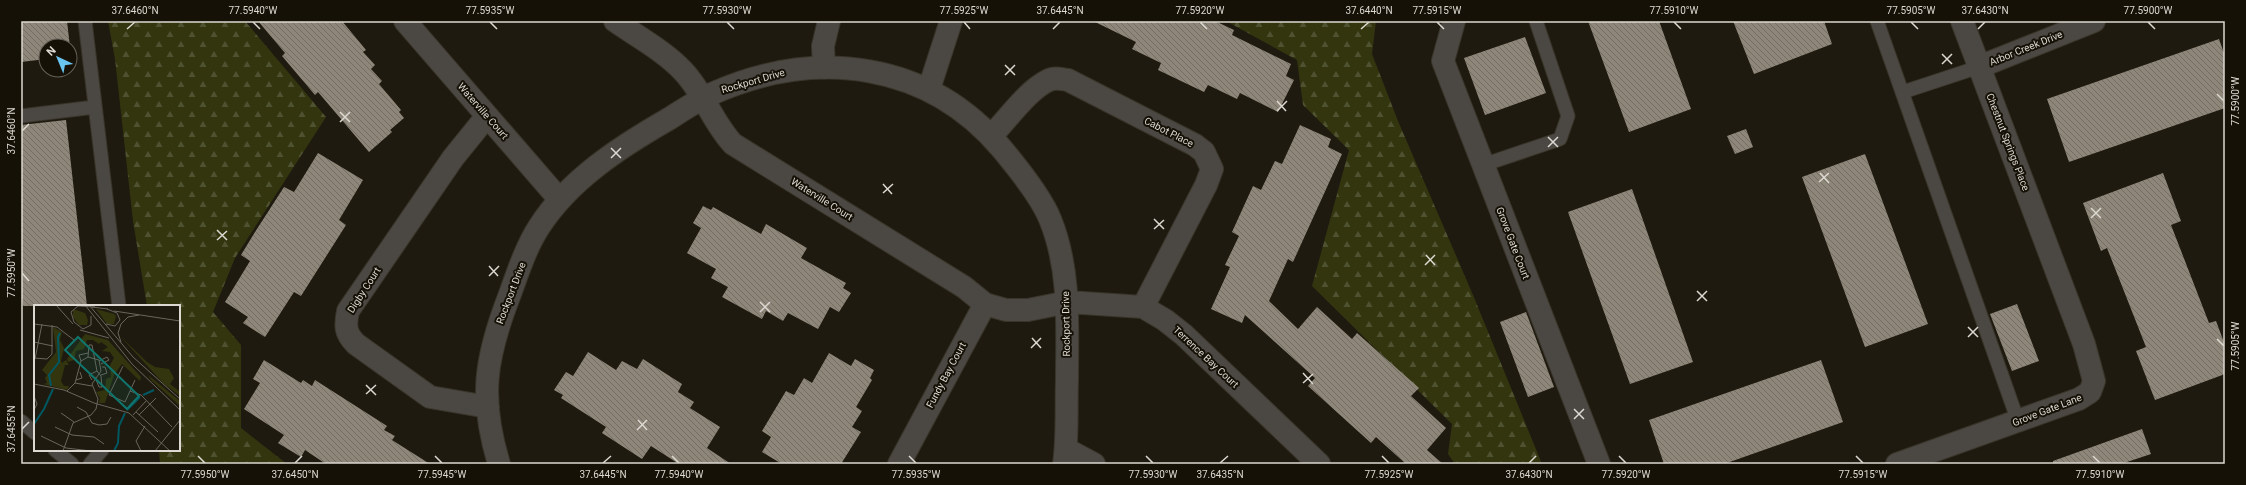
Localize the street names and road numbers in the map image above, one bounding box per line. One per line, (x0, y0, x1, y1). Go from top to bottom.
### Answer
street label: Arbor Creek Drive (1988, 28, 2064, 68)
street label: Rockport Drive (720, 67, 786, 95)
street label: Waterville Court (456, 81, 510, 141)
street label: Chestnut Springs Place (1984, 92, 2032, 192)
street label: Cabot Place (1143, 115, 1195, 149)
street label: Waterville Court (789, 176, 855, 222)
street label: Grove Gate Court (1494, 205, 1532, 281)
street label: Rockport Drive (494, 261, 528, 325)
street label: Digby Court (345, 265, 383, 315)
street label: Rockport Drive (1060, 291, 1072, 357)
street label: Terrence Bay Court (1171, 324, 1241, 390)
street label: Fundy Bay Court (924, 340, 968, 410)
street label: Grove Gate Lane (2011, 392, 2083, 428)

